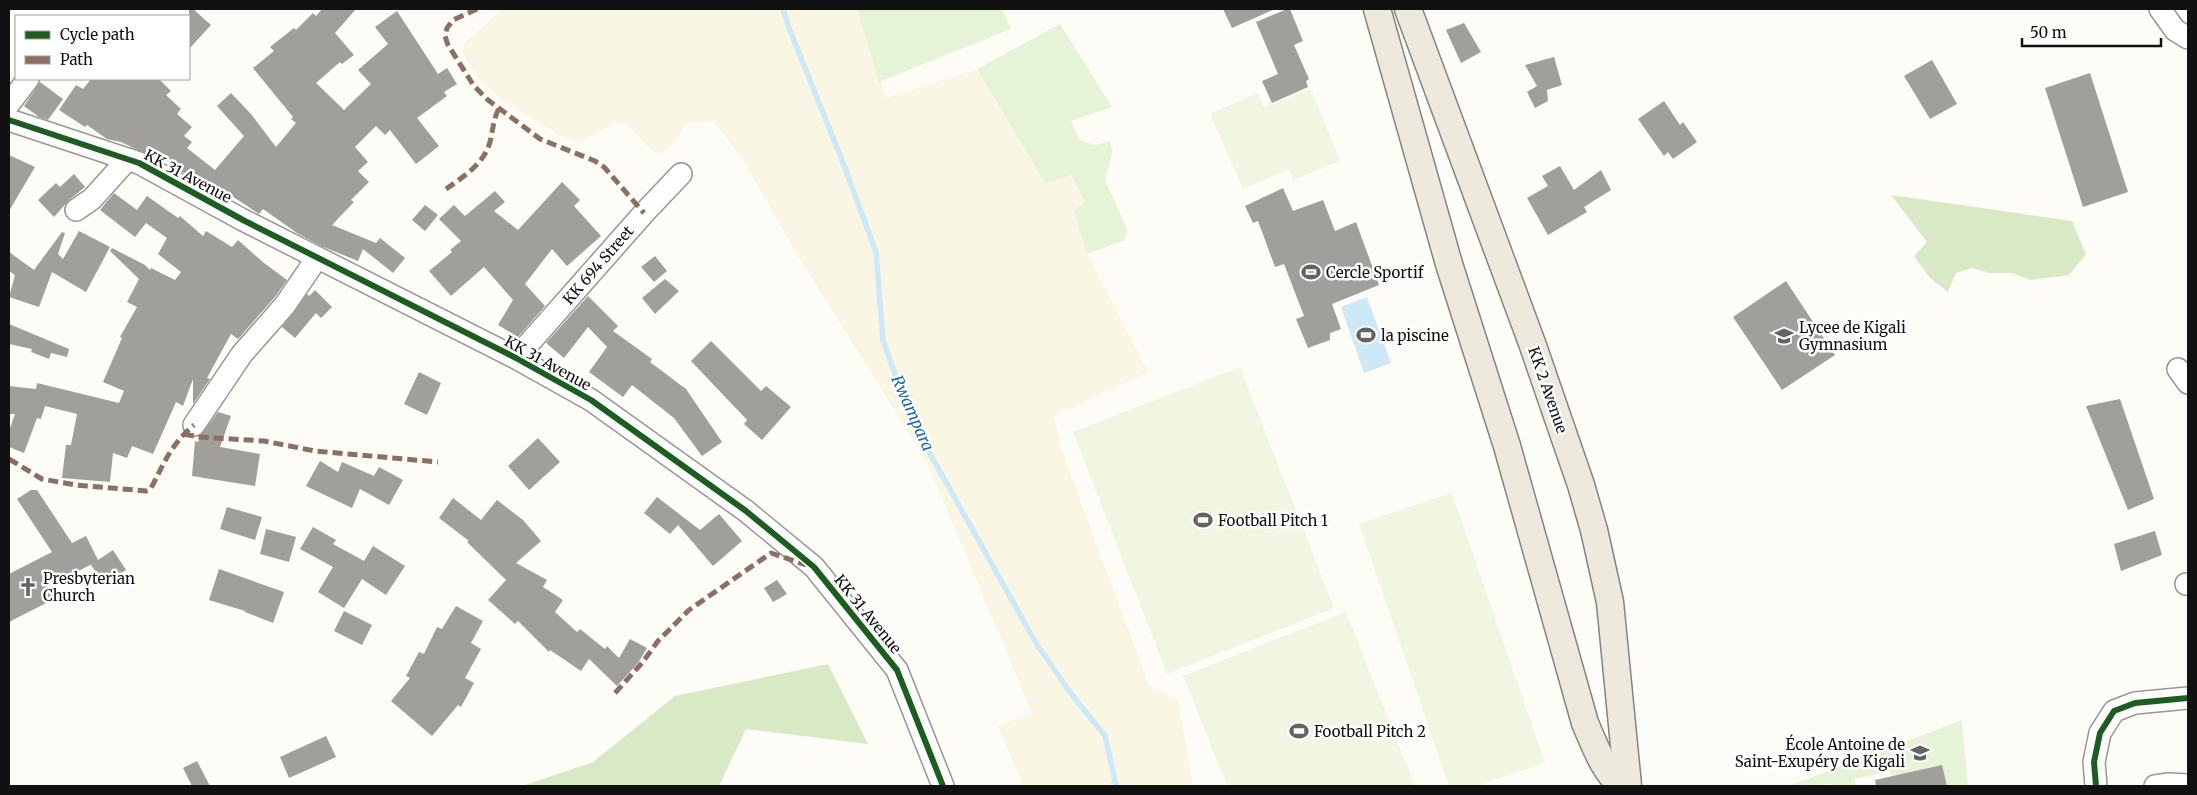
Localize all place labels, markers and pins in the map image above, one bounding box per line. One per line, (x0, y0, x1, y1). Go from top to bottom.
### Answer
sports icon: Cercle Sportif (1300, 261, 1322, 283)
place label: Cercle Sportif (1326, 263, 1425, 282)
place label: Lycee de Kigali Gymnasium (1799, 318, 1906, 354)
sports icon: la piscine (1355, 324, 1377, 346)
school or university icon: Lycee de Kigali Gymnasium (1773, 325, 1795, 347)
place label: la piscine (1381, 326, 1449, 345)
sports icon: Football Pitch 1 (1192, 509, 1214, 531)
place label: Football Pitch 1 (1218, 511, 1328, 530)
place label: Presbyterian Church (43, 569, 135, 605)
church icon: Presbyterian Church (17, 576, 39, 598)
sports icon: Football Pitch 2 (1288, 720, 1310, 742)
place label: Football Pitch 2 (1314, 722, 1426, 741)
place label: École Antoine de Saint-Exupéry de Kigali (1735, 734, 1905, 771)
school or university icon: École Antoine de Saint-Exupéry de Kigali (1909, 742, 1931, 764)

